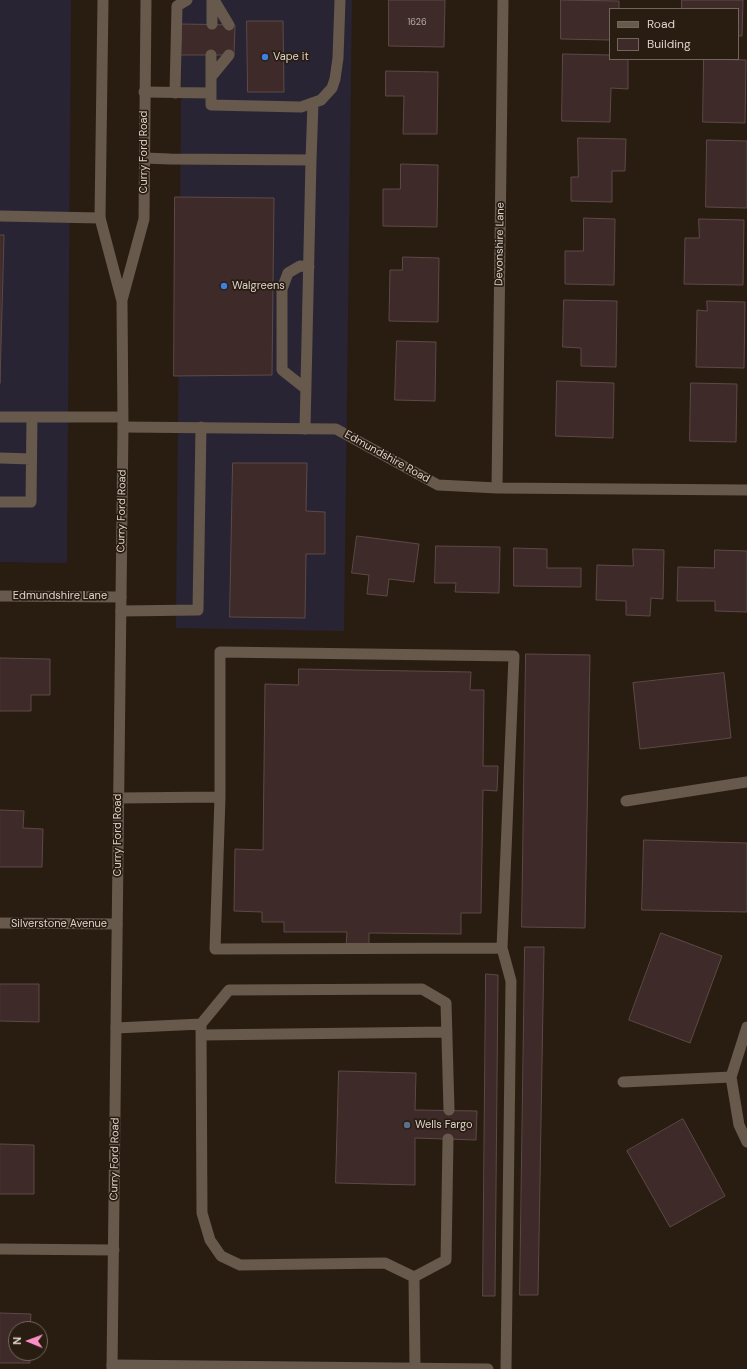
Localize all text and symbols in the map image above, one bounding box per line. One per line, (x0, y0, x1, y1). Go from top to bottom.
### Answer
legend (609, 8, 739, 60)
text: Road (647, 16, 675, 32)
house number: 1626 (407, 18, 427, 28)
text: Building (647, 36, 691, 52)
place label: Vape it (273, 50, 309, 64)
marker: Vape it (260, 52, 270, 62)
street label: Curry Ford Road (137, 111, 151, 193)
street label: Devonshire Lane (493, 202, 507, 286)
place label: Walgreens (232, 279, 285, 293)
marker: Walgreens (219, 281, 229, 291)
street label: Edmundshire Road (342, 428, 432, 486)
street label: Curry Ford Road (115, 469, 129, 553)
street label: Edmundshire Lane (13, 589, 107, 603)
street label: Curry Ford Road (111, 794, 125, 876)
street label: Silverstone Avenue (11, 917, 107, 931)
street label: Curry Ford Road (108, 1117, 122, 1201)
place label: Wells Fargo (415, 1118, 473, 1132)
marker: Wells Fargo (402, 1120, 412, 1130)
north arrow (8, 1321, 48, 1361)
text: N (10, 1337, 24, 1345)

